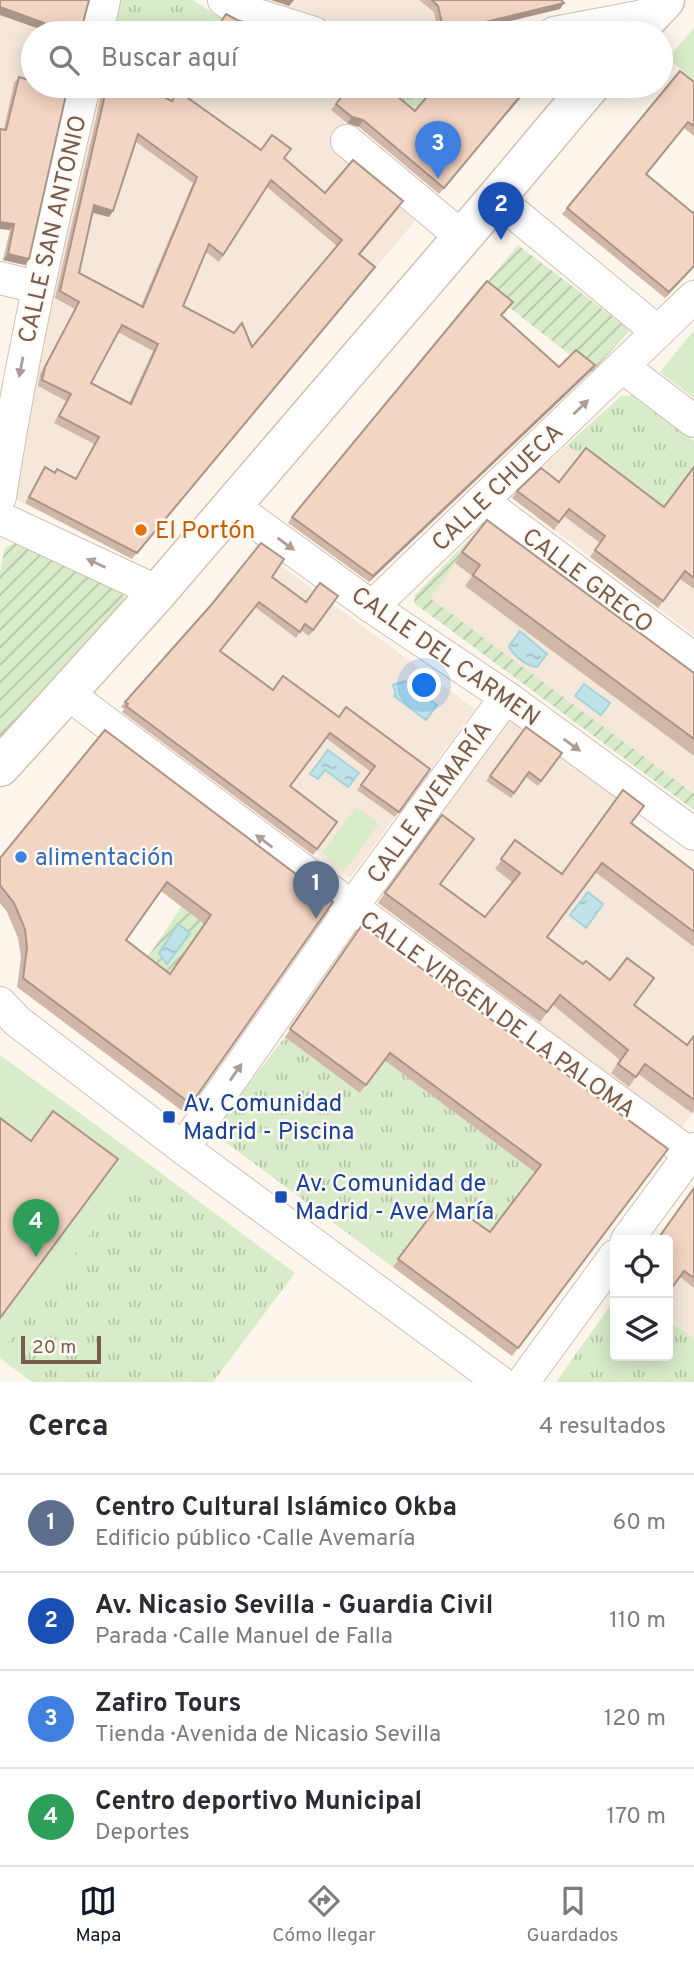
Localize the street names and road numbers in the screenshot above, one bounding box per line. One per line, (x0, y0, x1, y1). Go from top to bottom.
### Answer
street label: CALLE SAN ANTONIO (13, 113, 95, 346)
street label: CALLE CHUECA (426, 418, 570, 559)
street label: CALLE GRECO (515, 523, 658, 641)
street label: CALLE DEL CARMEN (344, 581, 545, 734)
street label: CALLE AVEMARÍA (360, 715, 500, 890)
street label: CALLE VIRGEN DE LA PALOMA (353, 905, 641, 1126)

